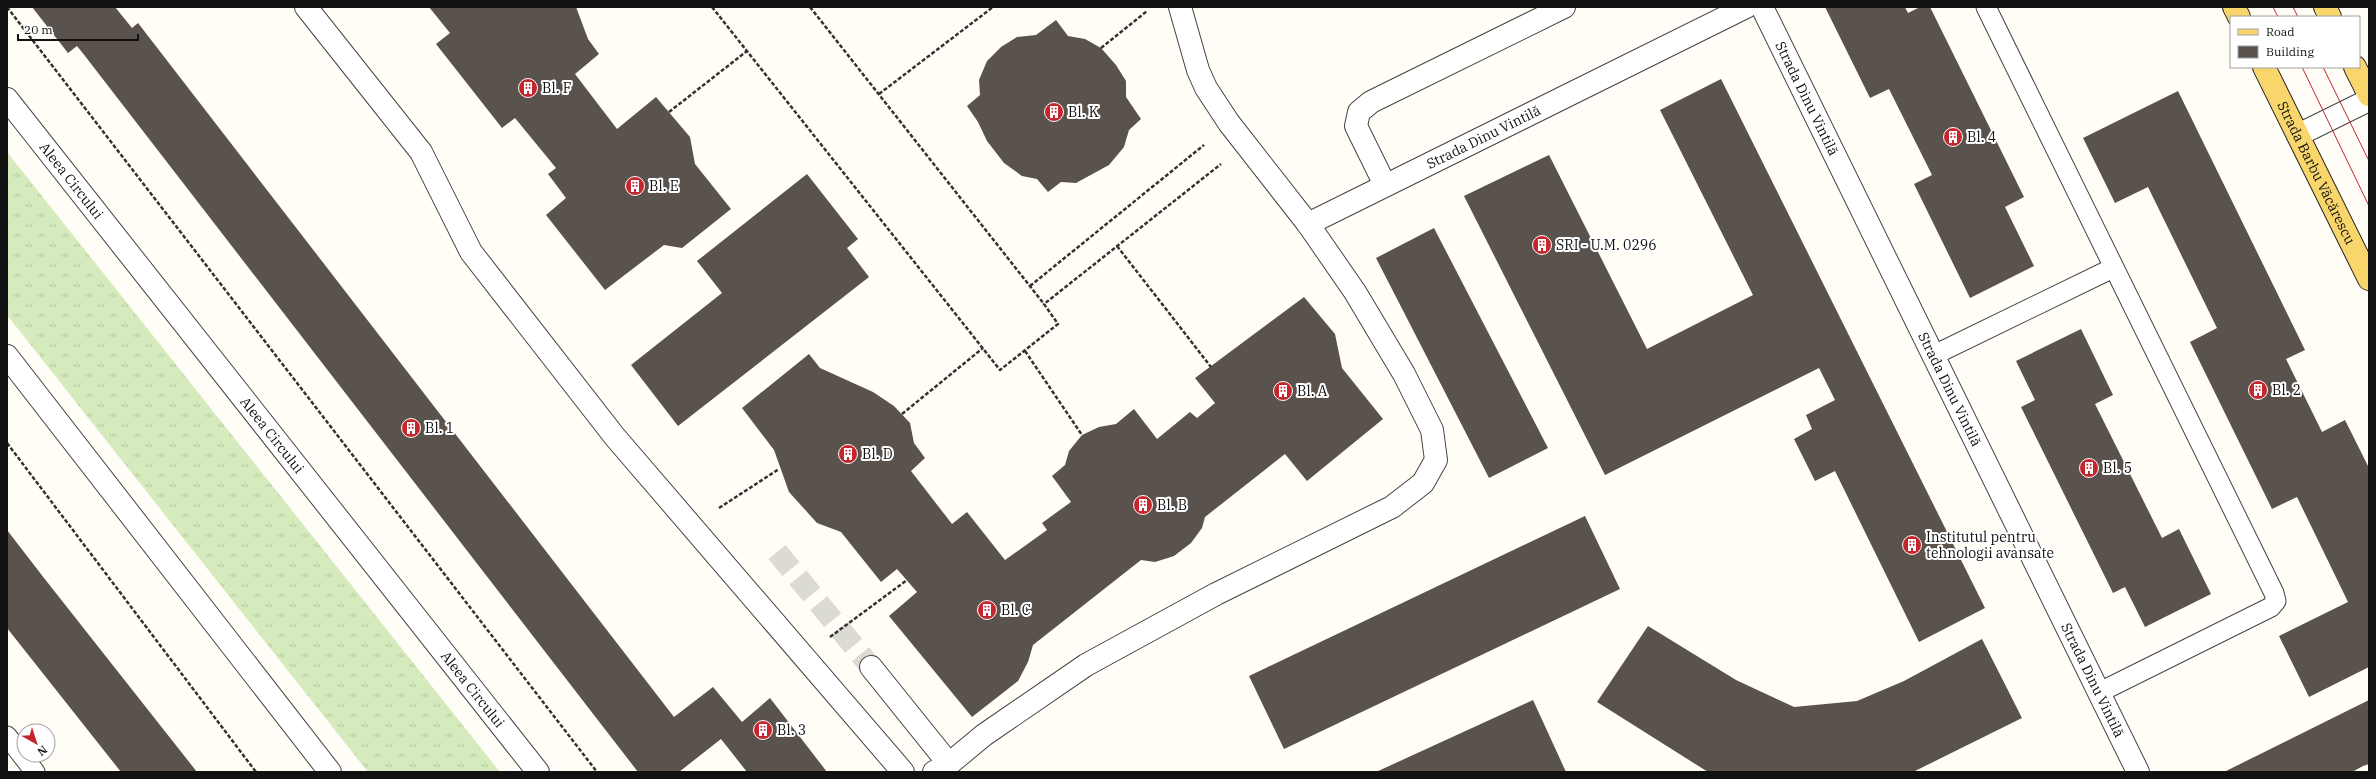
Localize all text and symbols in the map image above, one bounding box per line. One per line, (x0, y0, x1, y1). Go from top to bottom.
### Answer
scale bar (18, 16, 138, 42)
legend (2230, 16, 2360, 68)
text: 20 m (24, 22, 53, 37)
text: Road (2266, 24, 2295, 39)
street label: Strada Dinu Vintilă (1771, 38, 1843, 159)
text: Building (2266, 44, 2314, 59)
building icon: Bl. F (517, 77, 539, 99)
place label: Bl. F (542, 79, 571, 97)
street label: Strada Barbu Văcărescu (2273, 98, 2360, 248)
building icon: Bl. K (1043, 101, 1065, 123)
street label: Strada Dinu Vintilă (1423, 101, 1544, 173)
place label: Bl. K (1068, 103, 1099, 121)
building icon: Bl. 4 (1942, 126, 1964, 148)
place label: Bl. 4 (1967, 128, 1996, 146)
street label: Aleea Circului (36, 139, 107, 223)
building icon: Bl. E (624, 175, 646, 197)
place label: Bl. E (649, 177, 679, 195)
building icon: SRI - U.M. 0296 (1531, 234, 1553, 256)
place label: SRI - U.M. 0296 (1556, 236, 1657, 254)
street label: Strada Dinu Vintilă (1914, 329, 1986, 450)
building icon: Bl. 2 (2247, 379, 2269, 401)
building icon: Bl. A (1272, 380, 1294, 402)
place label: Bl. 2 (2272, 381, 2301, 399)
place label: Bl. A (1297, 382, 1328, 400)
street label: Aleea Circului (236, 393, 308, 477)
building icon: Bl. 1 (400, 417, 422, 439)
place label: Bl. 1 (425, 419, 454, 437)
building icon: Bl. D (837, 443, 859, 465)
place label: Bl. D (862, 445, 893, 463)
building icon: Bl. 5 (2078, 457, 2100, 479)
place label: Bl. 5 (2103, 459, 2132, 477)
building icon: Bl. B (1132, 494, 1154, 516)
place label: Bl. B (1157, 496, 1187, 514)
place label: Institutul pentru tehnologii avansate (1926, 528, 2054, 562)
building icon: Institutul pentru tehnologii avansate (1901, 534, 1923, 556)
building icon: Bl. C (976, 599, 998, 621)
place label: Bl. C (1001, 601, 1031, 619)
street label: Strada Dinu Vintilă (2057, 620, 2129, 741)
street label: Aleea Circului (437, 647, 509, 731)
building icon: Bl. 3 (752, 719, 774, 741)
place label: Bl. 3 (777, 721, 806, 739)
north arrow (16, 723, 56, 763)
text: N (34, 743, 50, 759)

